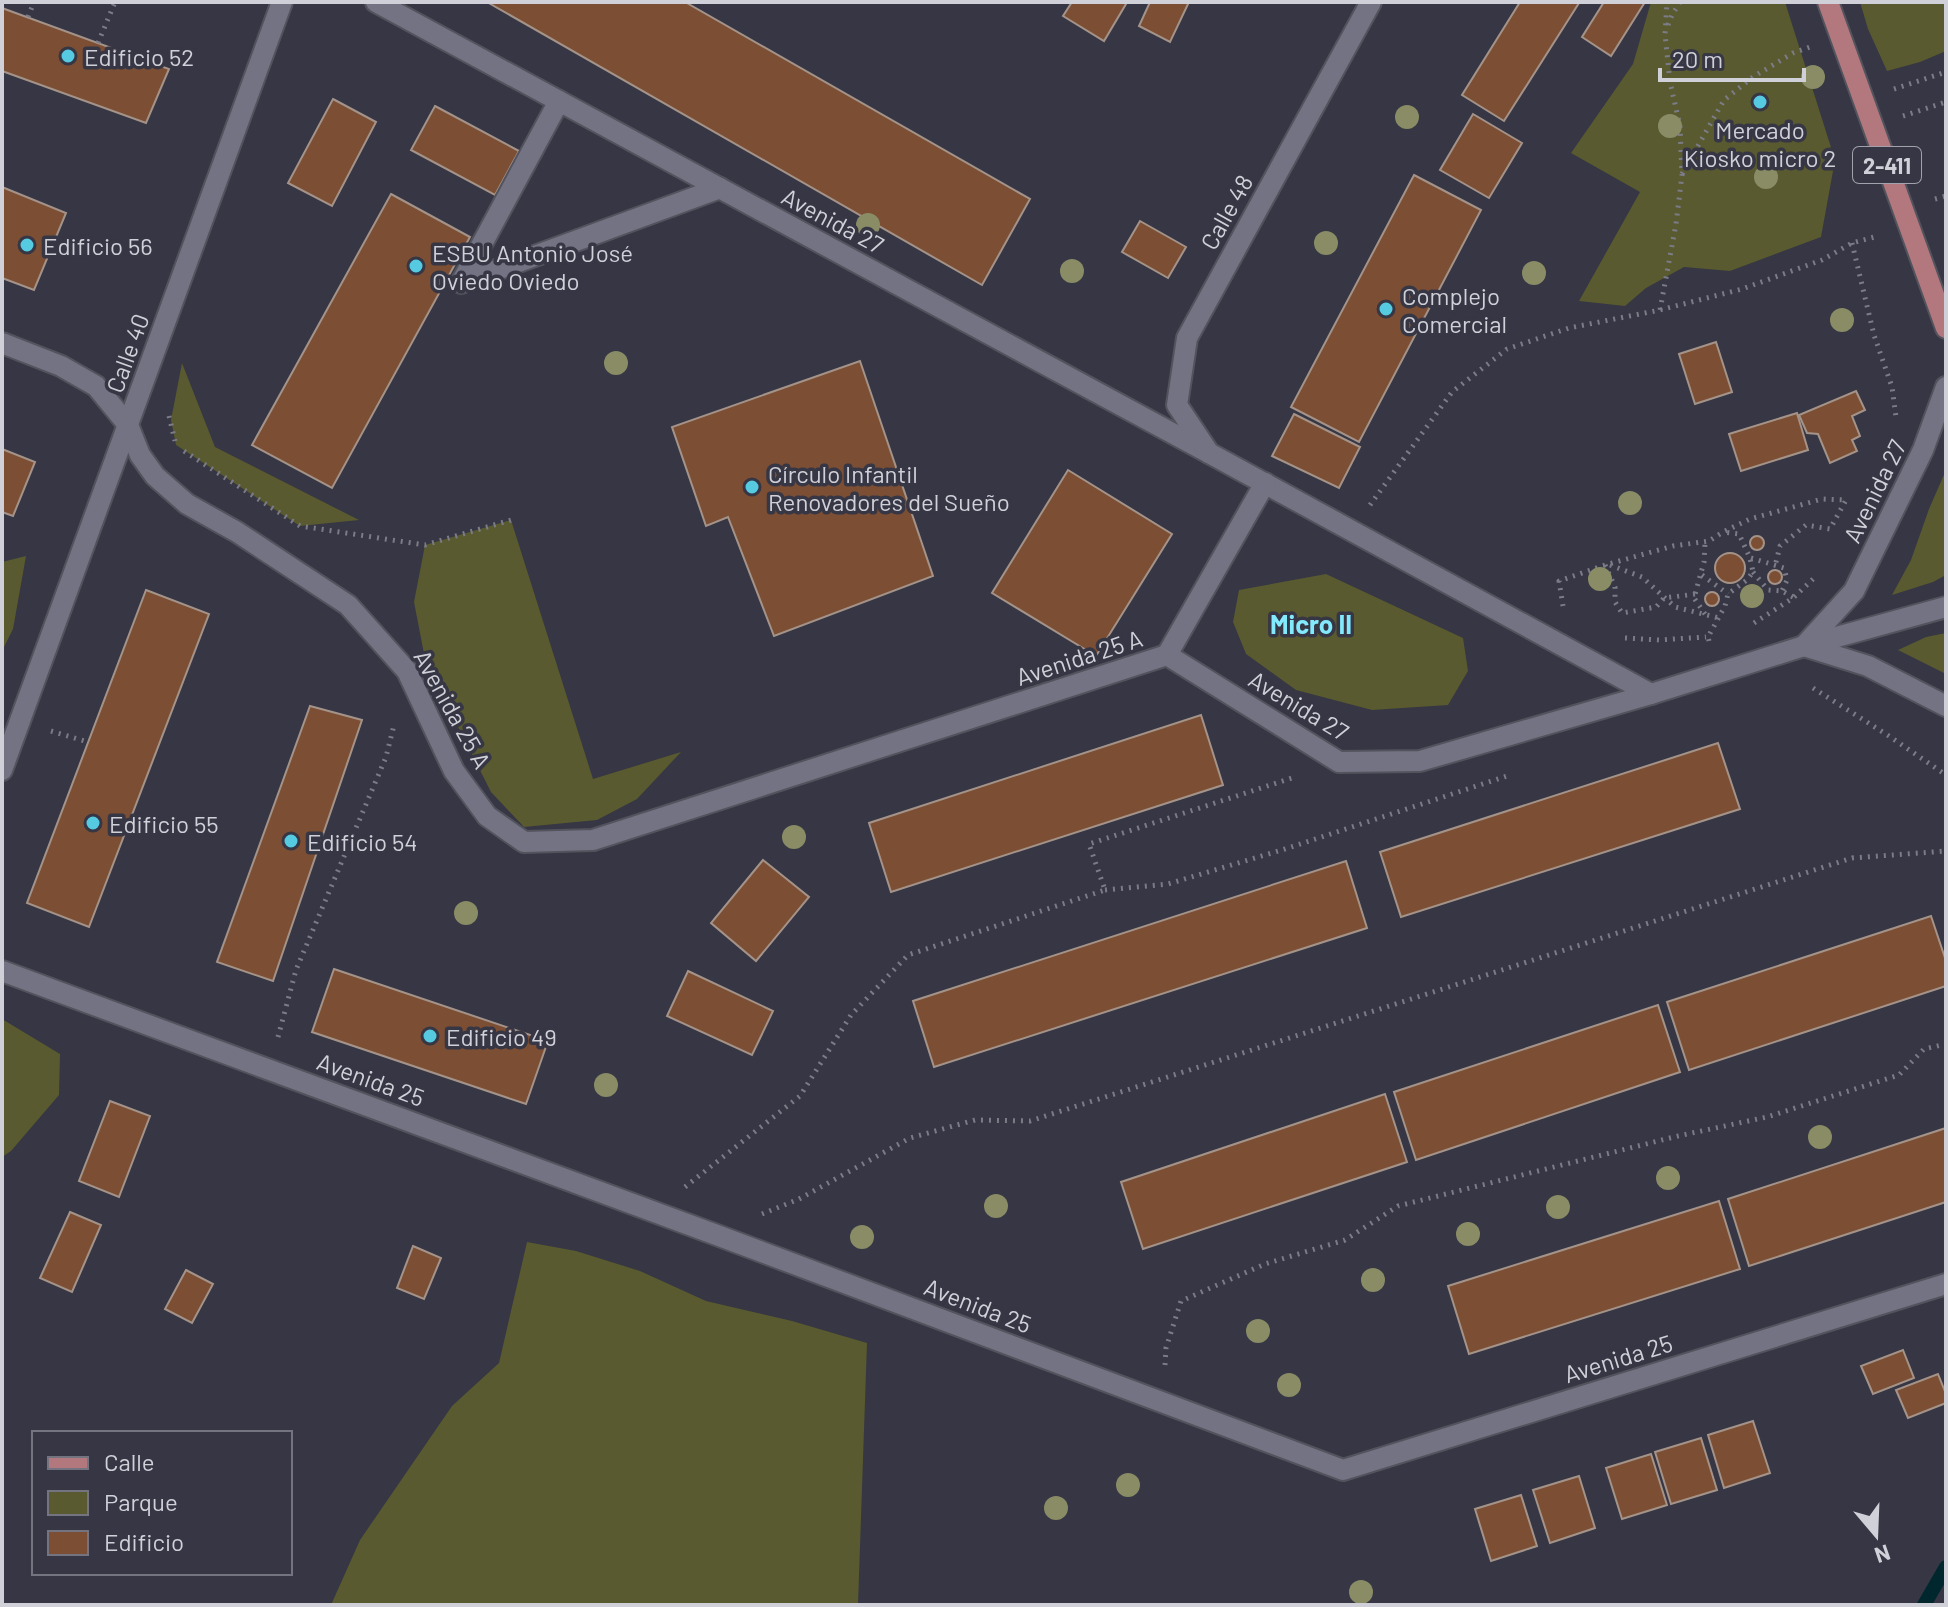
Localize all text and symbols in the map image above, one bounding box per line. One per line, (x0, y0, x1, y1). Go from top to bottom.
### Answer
scale bar (1660, 32, 1804, 82)
place label: Edificio 52 (84, 42, 194, 71)
text: 20 m (1672, 44, 1723, 73)
marker: Edificio 52 (59, 47, 77, 65)
marker: Mercado Kiosko micro 2 (1751, 93, 1769, 111)
place label: Mercado Kiosko micro 2 (1684, 115, 1836, 172)
road number: 2-411 (1853, 147, 1921, 183)
street label: Calle 48 (1194, 170, 1258, 254)
street label: Avenida 27 (777, 181, 889, 259)
place label: Edificio 56 (43, 231, 153, 260)
marker: Edificio 56 (18, 236, 36, 254)
place label: ESBU Antonio José Oviedo Oviedo (432, 238, 633, 295)
marker: ESBU Antonio José Oviedo Oviedo (407, 257, 425, 275)
place label: Complejo Comercial (1402, 281, 1507, 338)
marker: Complejo Comercial (1377, 300, 1395, 318)
street label: Calle 40 (99, 309, 155, 397)
street label: Avenida 27 (1837, 435, 1911, 547)
place label: Círculo Infantil Renovadores del Sueño (768, 459, 1010, 516)
marker: Círculo Infantil Renovadores del Sueño (743, 478, 761, 496)
district label: Micro II (1270, 608, 1352, 639)
street label: Avenida 25 A (1012, 623, 1146, 691)
street label: Avenida 25 A (408, 644, 498, 774)
street label: Avenida 27 (1244, 664, 1354, 746)
place label: Edificio 55 (109, 809, 219, 838)
marker: Edificio 55 (84, 814, 102, 832)
place label: Edificio 54 (307, 827, 417, 856)
marker: Edificio 54 (282, 832, 300, 850)
place label: Edificio 49 (446, 1022, 557, 1051)
marker: Edificio 49 (421, 1027, 439, 1045)
street label: Avenida 25 (313, 1046, 429, 1112)
street label: Avenida 25 (920, 1271, 1036, 1339)
street label: Avenida 25 (1560, 1328, 1676, 1388)
legend (32, 1431, 292, 1575)
text: Calle (104, 1447, 155, 1476)
text: Parque (104, 1487, 178, 1516)
north arrow (1836, 1495, 1916, 1575)
text: Edificio (104, 1527, 184, 1556)
text: N (1872, 1540, 1894, 1570)

